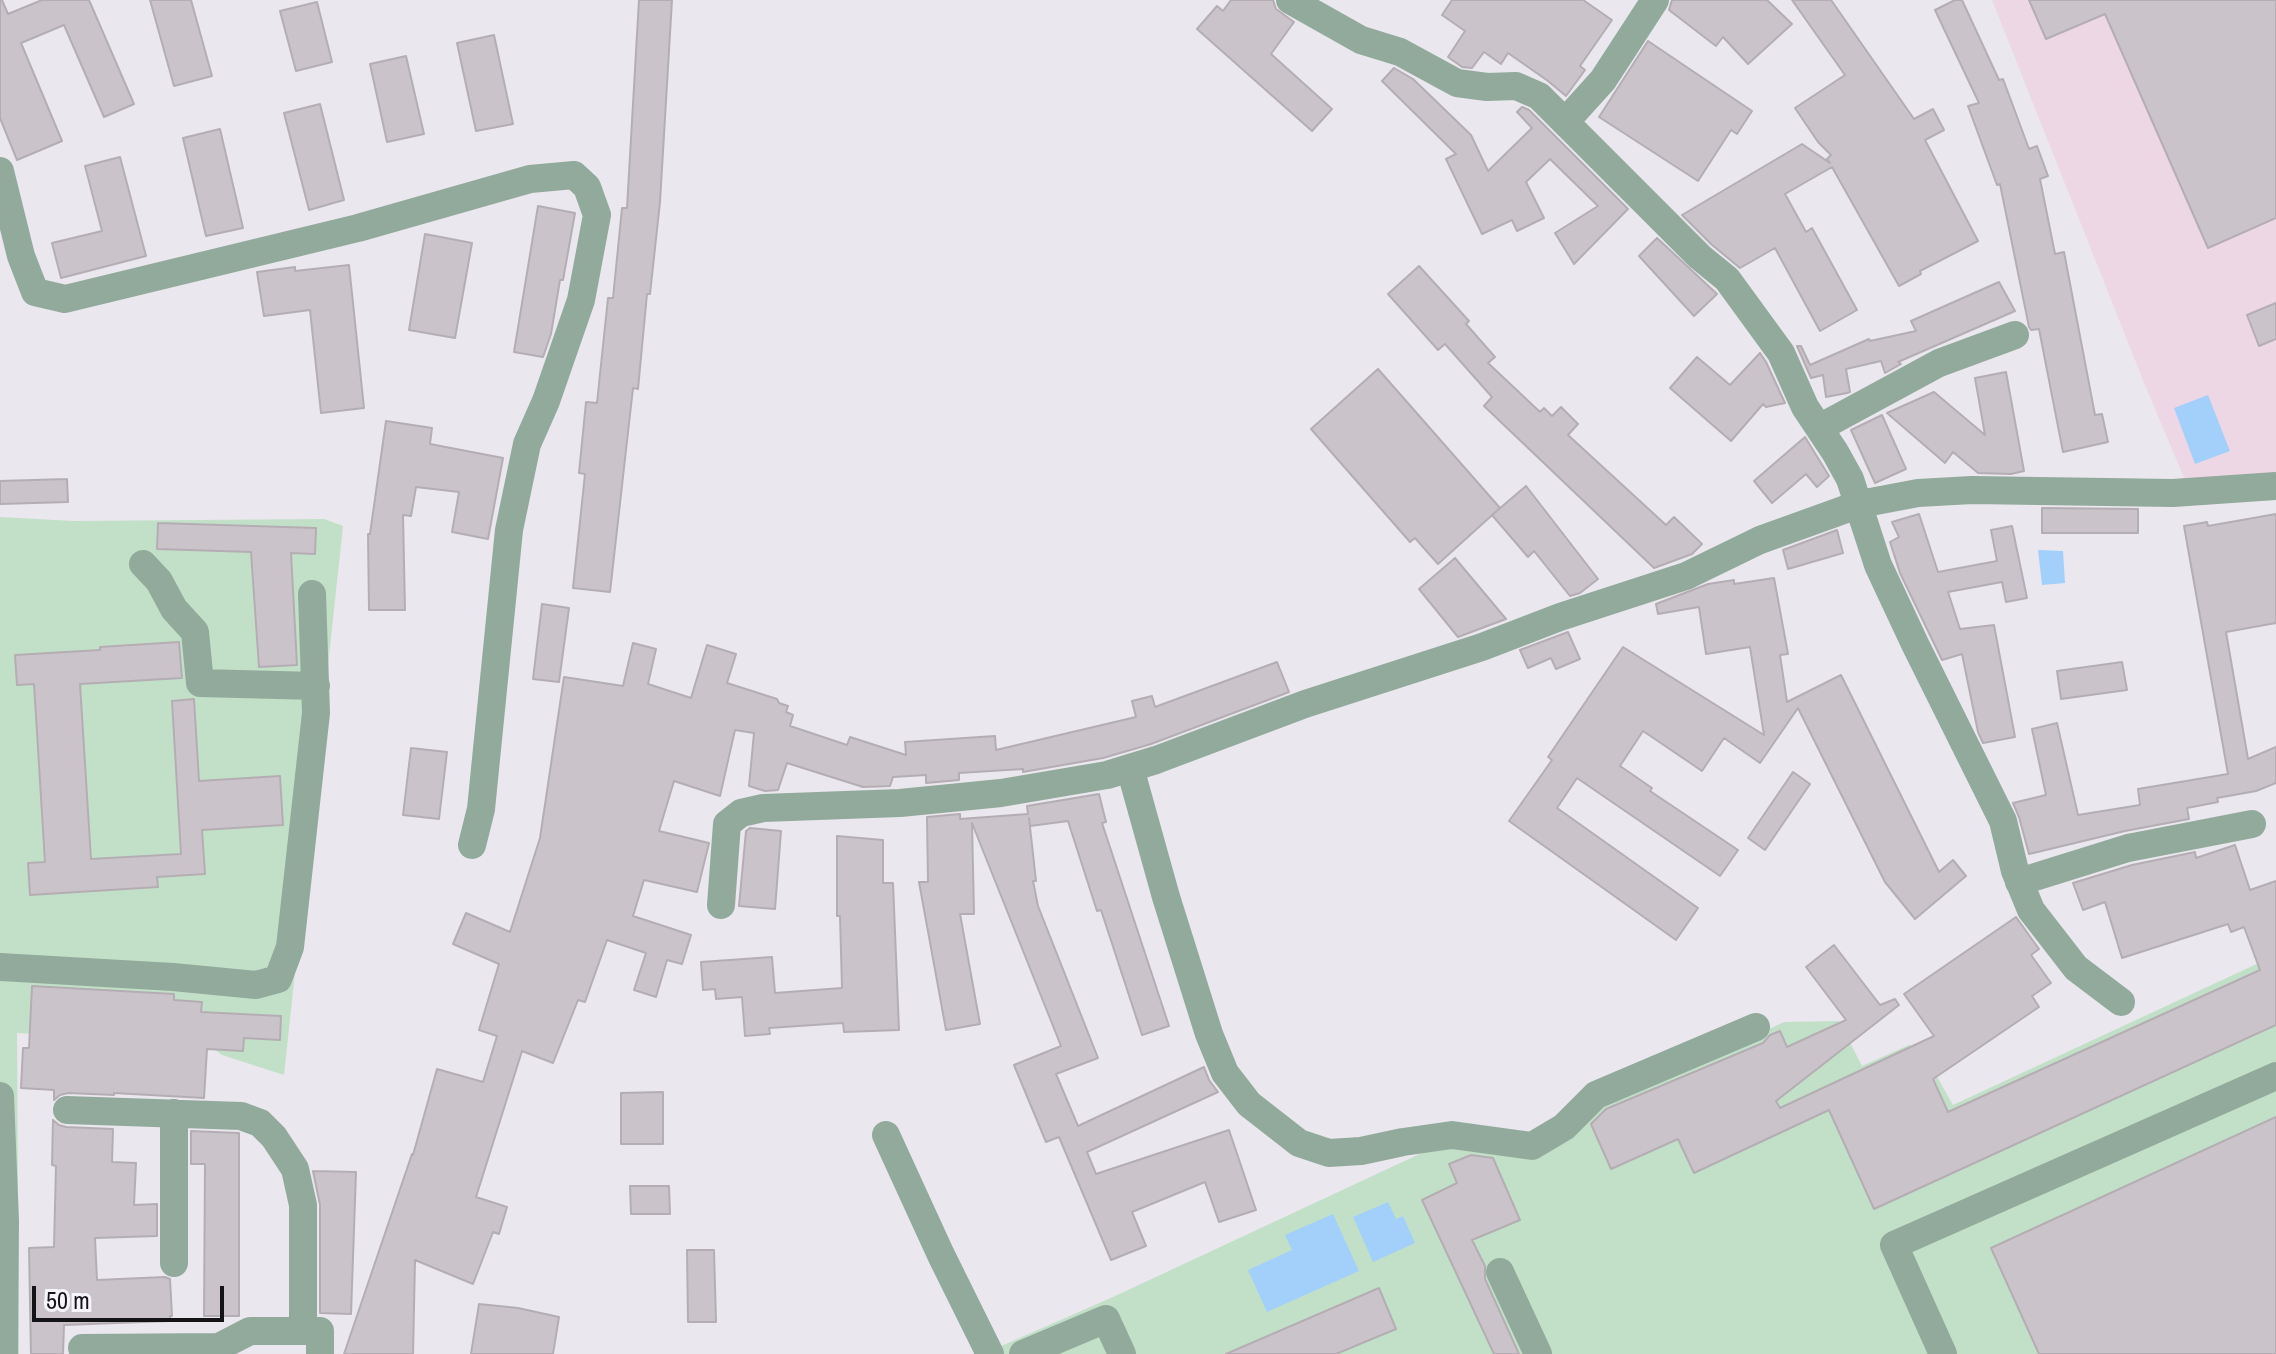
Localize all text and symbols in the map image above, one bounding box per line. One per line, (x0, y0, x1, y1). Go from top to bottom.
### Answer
scale bar (36, 1270, 228, 1320)
text: 50 m (46, 1284, 90, 1316)

